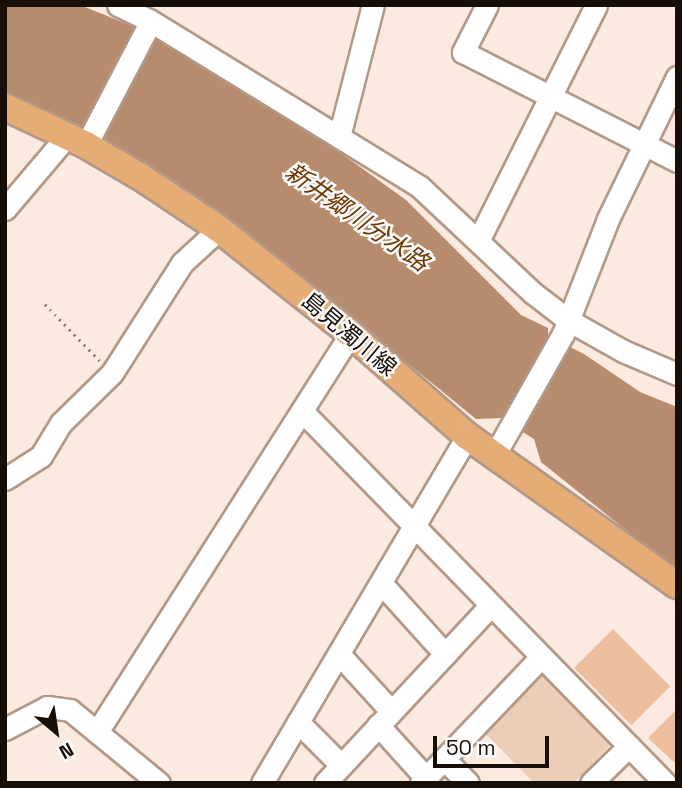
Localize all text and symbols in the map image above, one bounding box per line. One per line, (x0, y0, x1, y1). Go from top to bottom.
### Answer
water label: 新井郷川分水路 (280, 157, 434, 277)
street label: 島見濁川線 (296, 286, 402, 382)
north arrow (21, 697, 91, 767)
scale bar (437, 722, 552, 766)
text: 50 m (446, 734, 496, 761)
text: N (55, 737, 78, 765)

